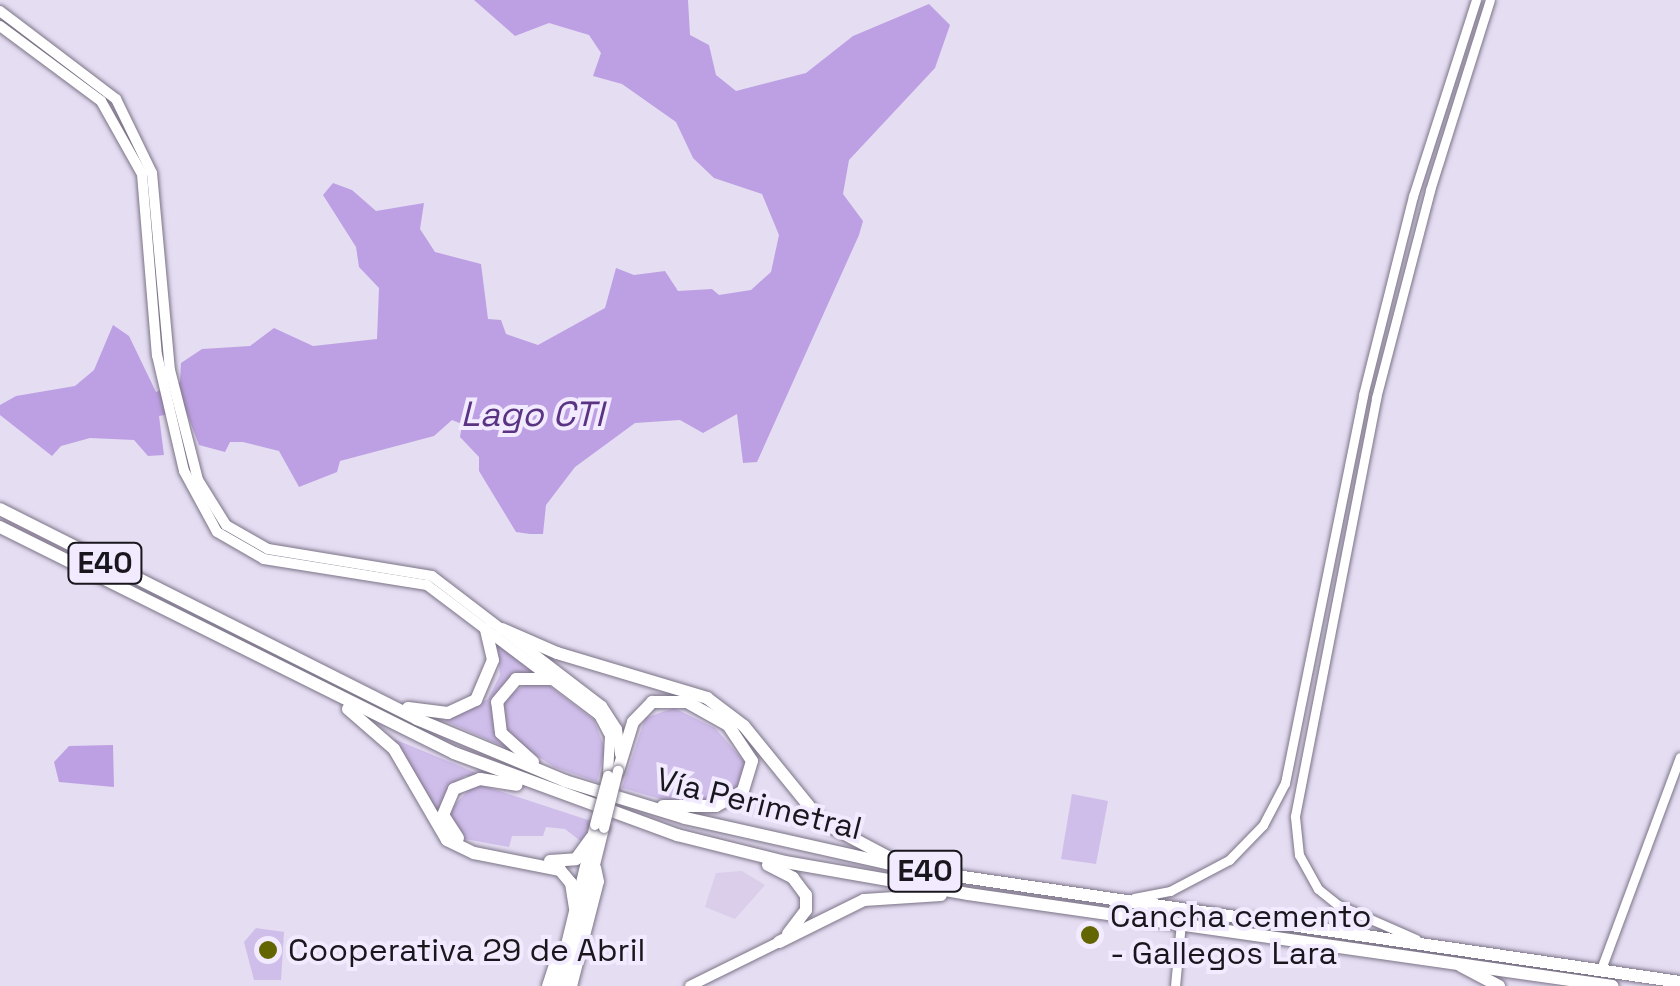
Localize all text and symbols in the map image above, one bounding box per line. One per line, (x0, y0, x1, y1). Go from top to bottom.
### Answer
water label: Lago CTI (461, 393, 603, 435)
road number: E40 (65, 538, 145, 588)
street label: Vía Perimetral (652, 760, 866, 848)
road number: E40 (885, 846, 965, 896)
place label: Cancha cemento - Gallegos Lara (1110, 898, 1372, 973)
marker: Cancha cemento - Gallegos Lara (1079, 924, 1101, 946)
place label: Cooperativa 29 de Abril (288, 931, 646, 969)
marker: Cooperativa 29 de Abril (257, 939, 279, 961)

